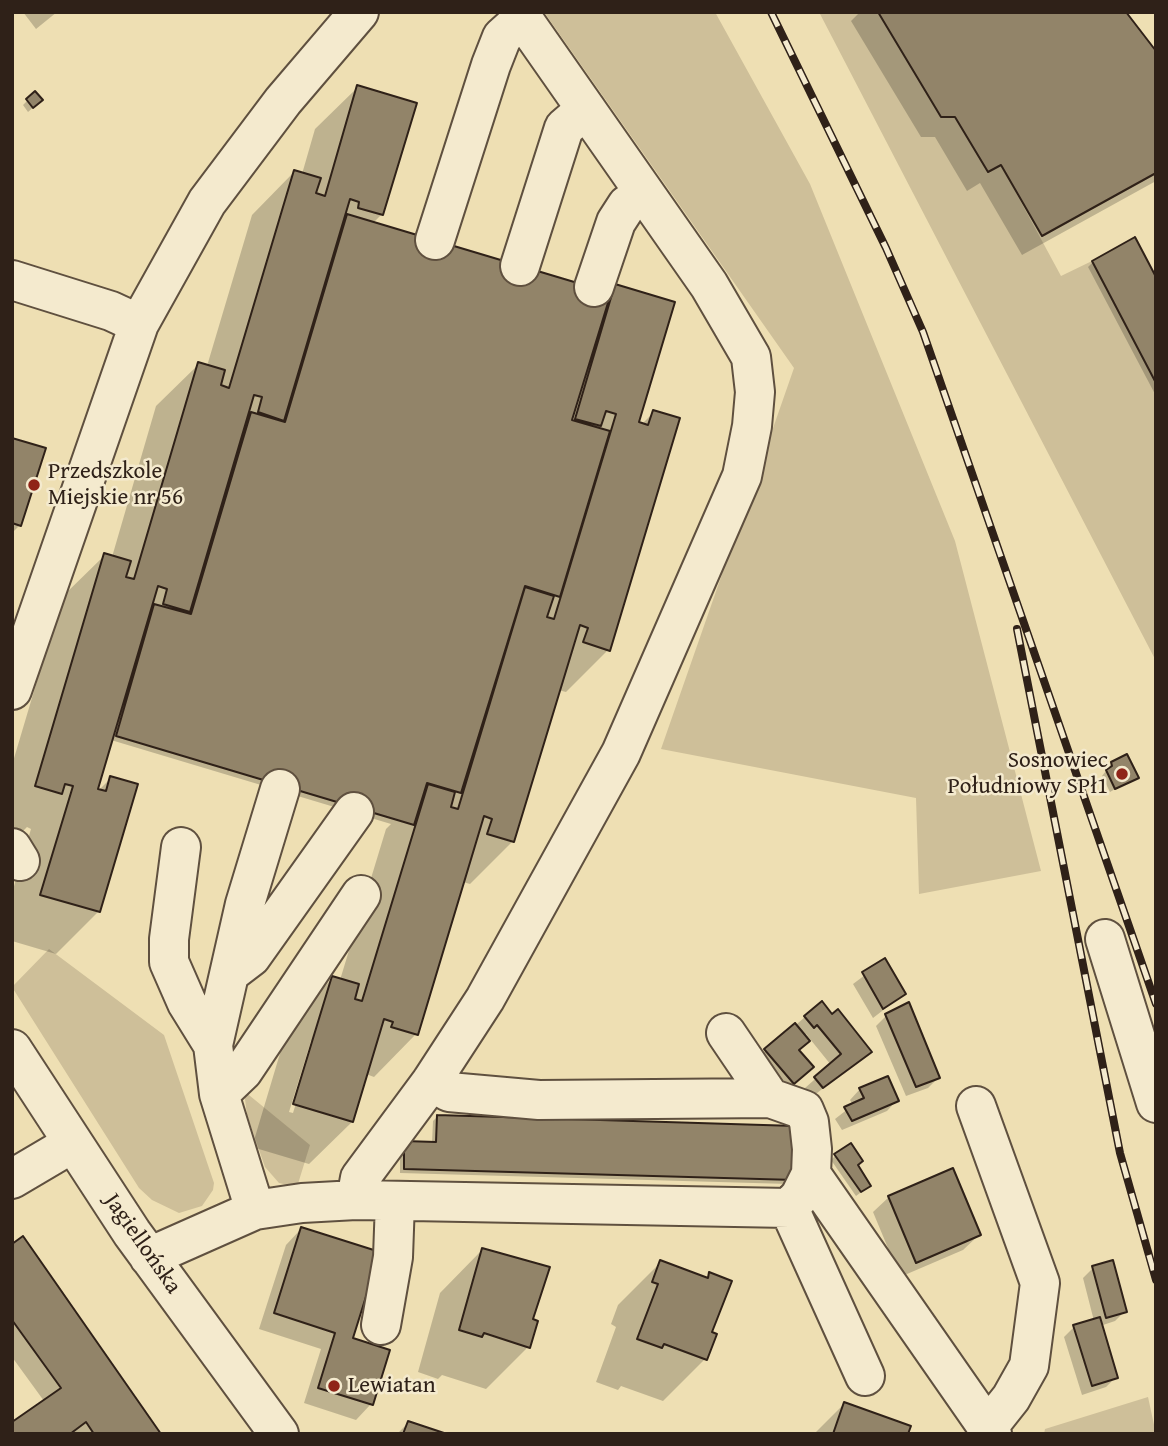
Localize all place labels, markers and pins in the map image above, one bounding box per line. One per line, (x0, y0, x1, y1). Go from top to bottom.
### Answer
place label: Przedszkole Miejskie nr 56 (48, 458, 183, 512)
marker: Przedszkole Miejskie nr 56 (26, 477, 42, 493)
place label: Sosnowiec Południowy SPł1 (947, 747, 1108, 801)
marker: Sosnowiec Południowy SPł1 (1114, 766, 1130, 782)
place label: Lewiatan (348, 1372, 436, 1400)
marker: Lewiatan (326, 1378, 342, 1394)

